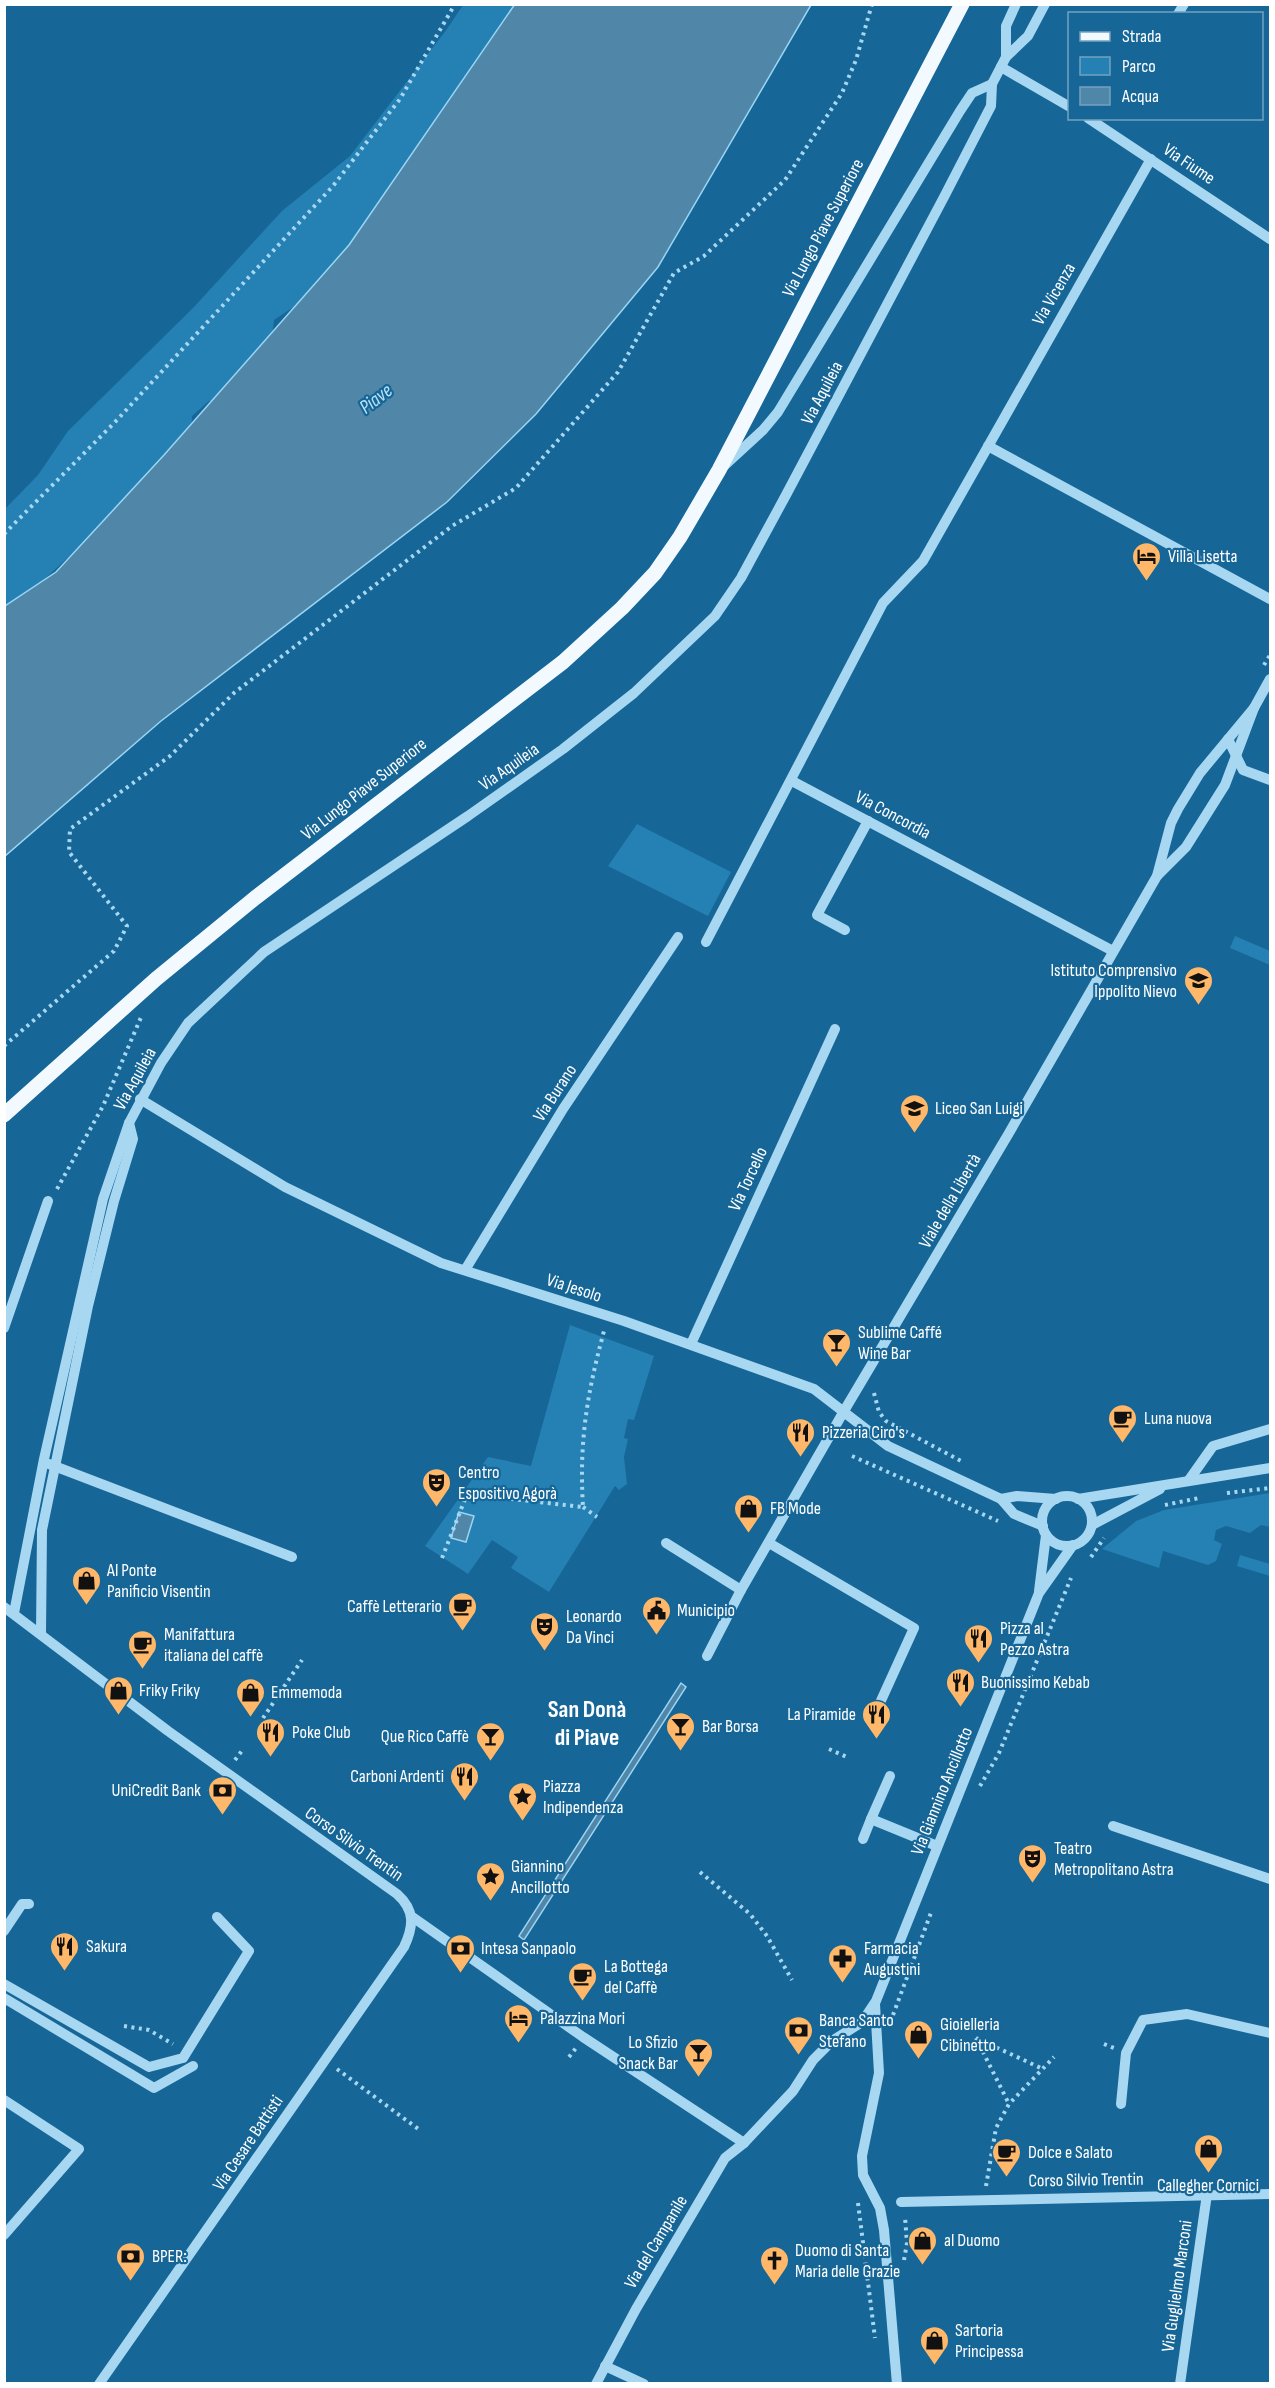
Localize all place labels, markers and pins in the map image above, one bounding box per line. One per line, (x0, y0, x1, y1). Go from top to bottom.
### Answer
hotel icon: Villa Lisetta (1131, 540, 1163, 582)
place label: Villa Lisetta (1168, 546, 1237, 567)
place label: Istituto Comprensivo Ippolito Nievo (1050, 960, 1177, 1002)
school or university icon: Istituto Comprensivo Ippolito Nievo (1182, 964, 1214, 1006)
school or university icon: Liceo San Luigi (898, 1092, 930, 1134)
place label: Liceo San Luigi (935, 1098, 1023, 1119)
place label: Sublime Caffé Wine Bar (858, 1322, 942, 1364)
bar icon: Sublime Caffé Wine Bar (821, 1326, 853, 1368)
cafe icon: Luna nuova (1107, 1402, 1139, 1444)
place label: Luna nuova (1144, 1408, 1212, 1429)
restaurant icon: Pizzeria Ciro's (785, 1416, 817, 1458)
place label: Pizzeria Ciro's (822, 1422, 905, 1443)
place label: Centro Espositivo Agorà (458, 1462, 557, 1504)
theatre icon: Centro Espositivo Agorà (421, 1466, 453, 1508)
shop icon: FB Mode (733, 1492, 765, 1534)
place label: FB Mode (770, 1498, 821, 1519)
place label: Al Ponte Panificio Visentin (106, 1560, 211, 1602)
shop icon: Al Ponte Panificio Visentin (70, 1564, 102, 1606)
cafe icon: Caffè Letterario (447, 1590, 479, 1632)
public building icon: Municipio (640, 1594, 672, 1636)
place label: Caffè Letterario (347, 1596, 442, 1617)
place label: Municipio (677, 1600, 735, 1621)
place label: Leonardo Da Vinci (566, 1606, 622, 1648)
theatre icon: Leonardo Da Vinci (529, 1610, 561, 1652)
place label: Pizza al Pezzo Astra (1000, 1618, 1069, 1660)
restaurant icon: Pizza al Pezzo Astra (963, 1622, 995, 1664)
place label: Manifattura italiana del caffè (164, 1624, 263, 1666)
cafe icon: Manifattura italiana del caffè (127, 1628, 159, 1670)
restaurant icon: Buonissimo Kebab (944, 1666, 976, 1708)
place label: Buonissimo Kebab (981, 1672, 1090, 1693)
shop icon: Friky Friky (102, 1674, 134, 1716)
shop icon: Emmemoda (234, 1676, 266, 1718)
place label: Friky Friky (139, 1680, 200, 1701)
place label: Emmemoda (271, 1682, 342, 1703)
restaurant icon: La Piramide (861, 1698, 893, 1740)
place label: La Piramide (787, 1704, 856, 1725)
bar icon: Bar Borsa (665, 1710, 697, 1752)
restaurant icon: Poke Club (255, 1716, 287, 1758)
place label: Bar Borsa (702, 1716, 759, 1737)
bar icon: Que Rico Caffè (474, 1720, 506, 1762)
place label: Poke Club (292, 1722, 351, 1743)
place label: Que Rico Caffè (381, 1726, 469, 1747)
restaurant icon: Carboni Ardenti (449, 1760, 481, 1802)
place label: Carboni Ardenti (350, 1766, 444, 1787)
bank icon: UniCredit Bank (206, 1774, 238, 1816)
place label: Piazza Indipendenza (543, 1776, 623, 1818)
place label: UniCredit Bank (111, 1780, 201, 1801)
place icon: Piazza Indipendenza (506, 1780, 538, 1822)
place label: Teatro Metropolitano Astra (1054, 1838, 1174, 1880)
theatre icon: Teatro Metropolitano Astra (1017, 1842, 1049, 1884)
place label: Giannino Ancillotto (510, 1856, 570, 1898)
place icon: Giannino Ancillotto (474, 1860, 506, 1902)
restaurant icon: Sakura (49, 1930, 81, 1972)
bank icon: Intesa Sanpaolo (444, 1932, 476, 1974)
place label: Sakura (86, 1936, 127, 1957)
place label: Intesa Sanpaolo (481, 1938, 576, 1959)
place label: Farmacia Augustini (863, 1938, 920, 1980)
pharmacy icon: Farmacia Augustini (827, 1942, 859, 1984)
place label: La Bottega del Caffè (604, 1956, 668, 1998)
cafe icon: La Bottega del Caffè (567, 1960, 599, 2002)
hotel icon: Palazzina Mori (503, 2002, 535, 2044)
place label: Palazzina Mori (540, 2008, 625, 2029)
place label: Banca Santo Stefano (819, 2010, 894, 2052)
bank icon: Banca Santo Stefano (782, 2014, 814, 2056)
place label: Gioielleria Cibinetto (940, 2014, 1000, 2056)
shop icon: Gioielleria Cibinetto (903, 2018, 935, 2060)
place label: Lo Sfizio Snack Bar (619, 2032, 678, 2074)
bar icon: Lo Sfizio Snack Bar (683, 2036, 715, 2078)
shop icon: Callegher Cornici (1192, 2132, 1224, 2174)
cafe icon: Dolce e Salato (991, 2136, 1023, 2178)
place label: Dolce e Salato (1028, 2142, 1113, 2163)
place label: Callegher Cornici (1157, 2175, 1259, 2196)
shop icon: al Duomo (907, 2224, 939, 2266)
place label: al Duomo (944, 2230, 1000, 2251)
bank icon: BPER: (115, 2240, 147, 2282)
place label: Duomo di Santa Maria delle Grazie (795, 2240, 900, 2282)
church icon: Duomo di Santa Maria delle Grazie (758, 2244, 790, 2286)
place label: BPER: (152, 2246, 187, 2267)
place label: Sartoria Principessa (955, 2320, 1024, 2362)
shop icon: Sartoria Principessa (918, 2324, 950, 2366)

